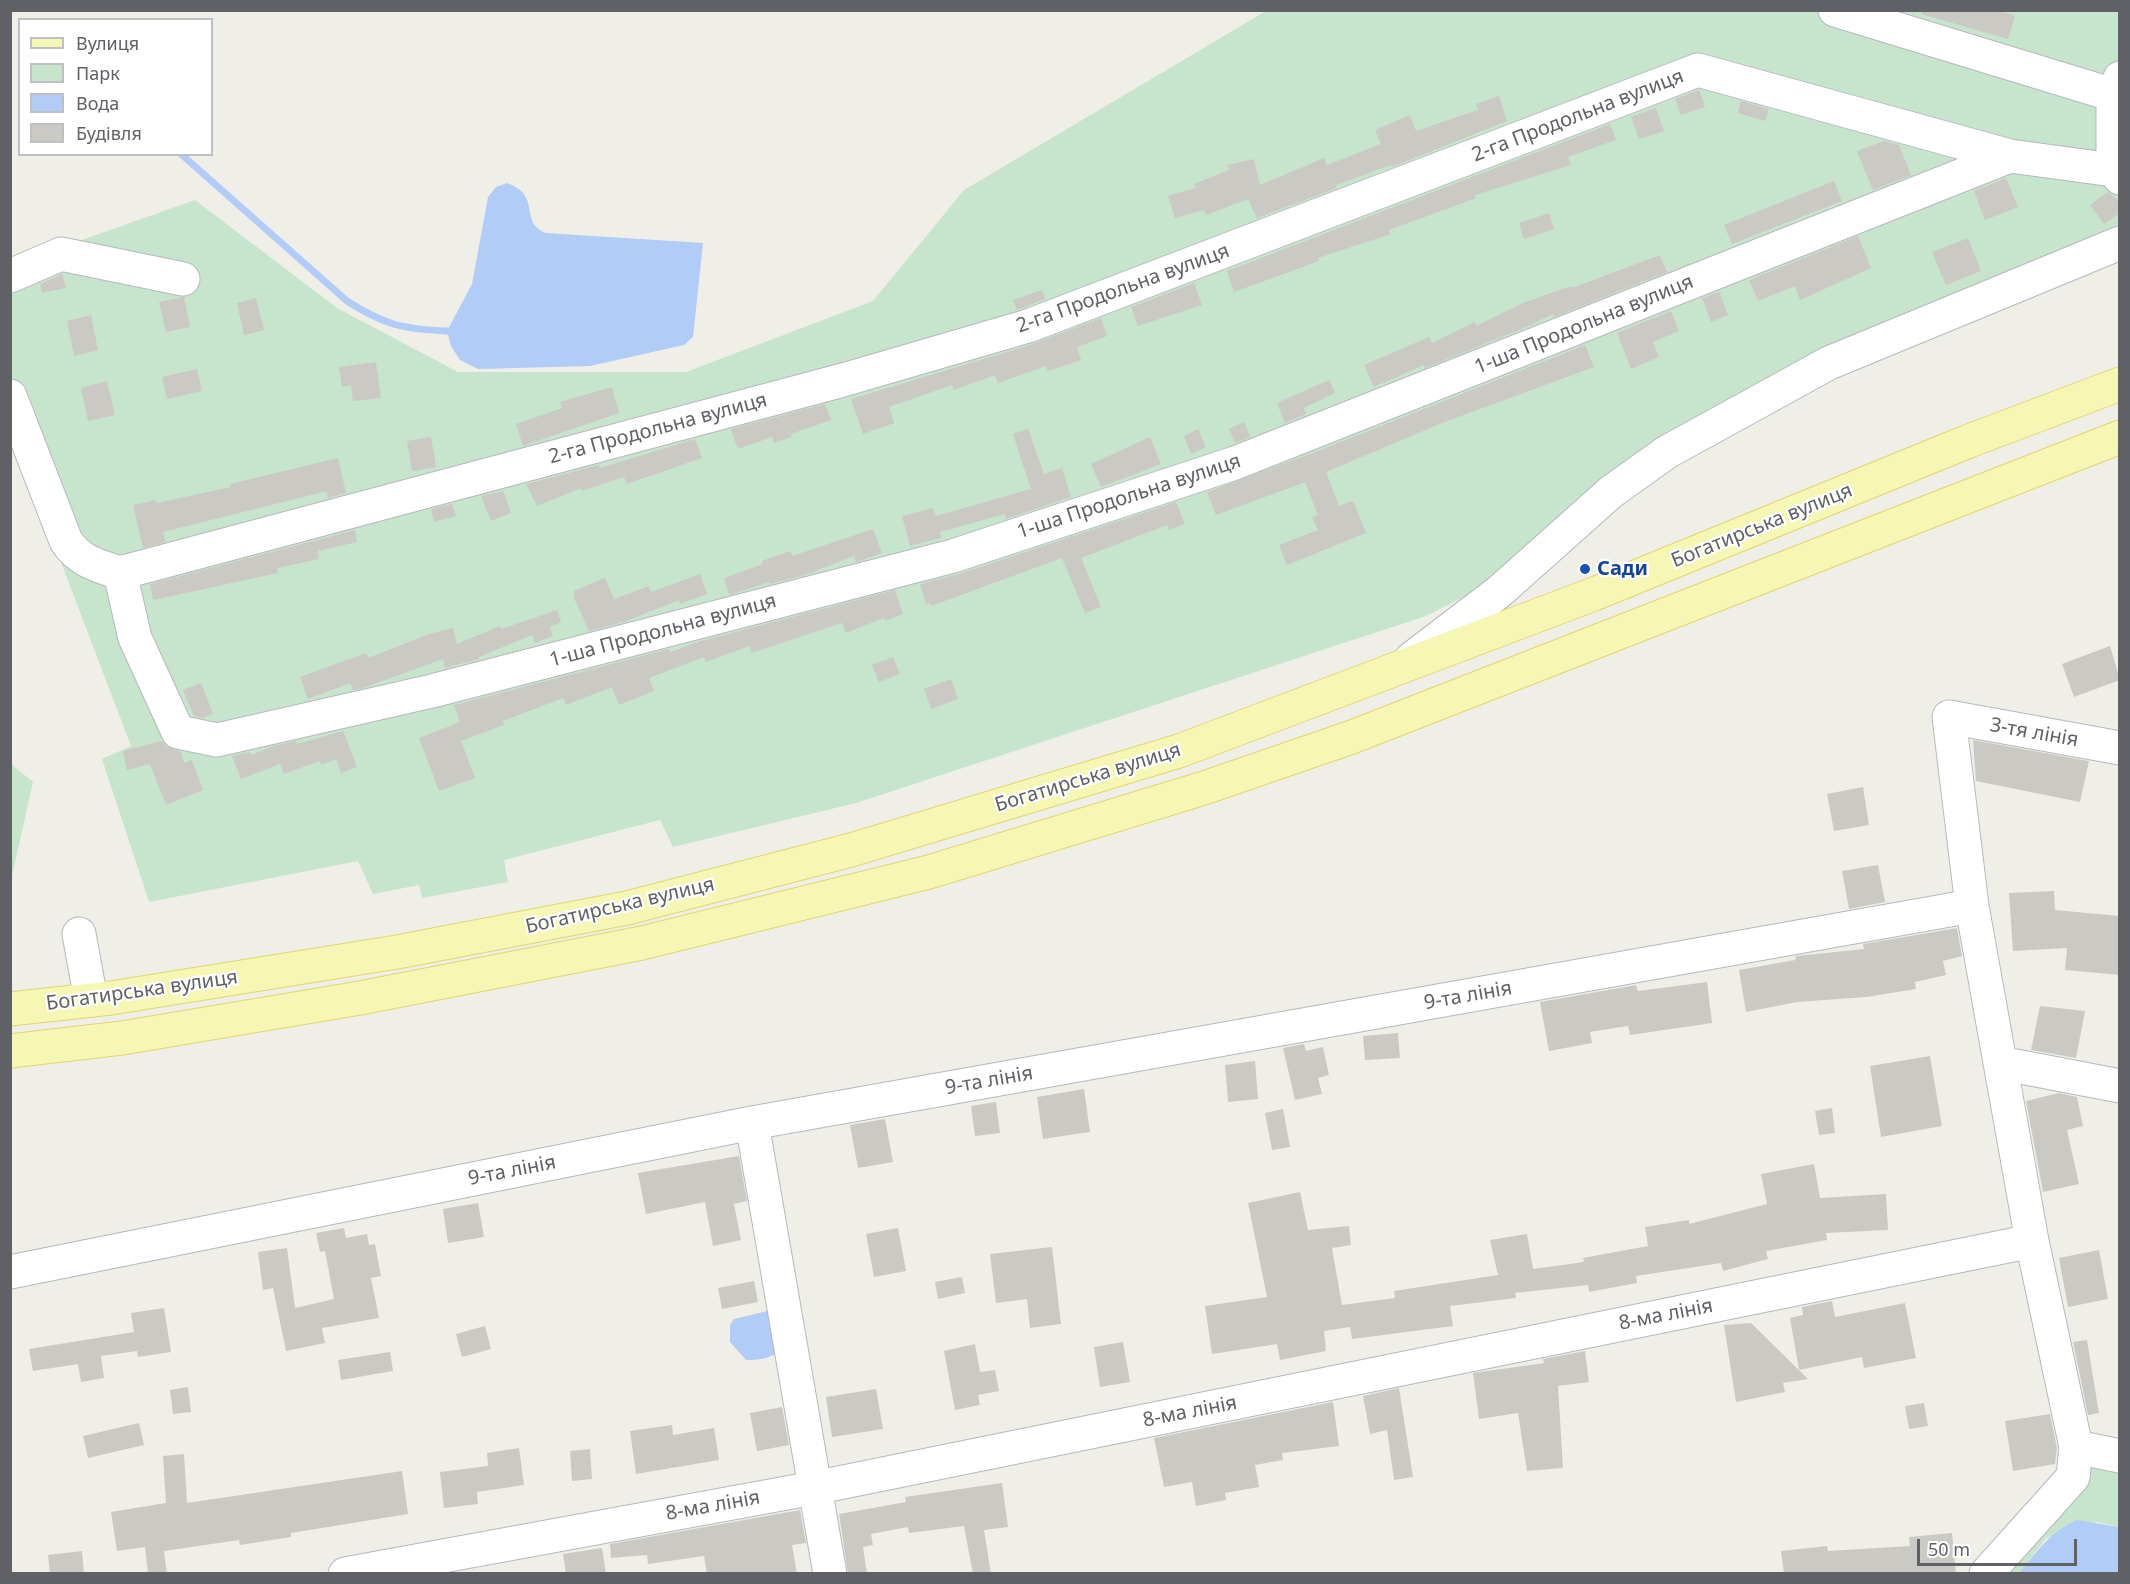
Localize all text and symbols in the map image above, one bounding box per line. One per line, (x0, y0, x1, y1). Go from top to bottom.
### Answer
legend (18, 18, 213, 156)
text: Вулиця (76, 31, 139, 55)
text: Парк (76, 61, 120, 85)
street label: 2-га Продольна вулиця (1469, 64, 1687, 168)
text: Вода (76, 91, 119, 115)
text: Будівля (76, 121, 142, 145)
street label: 2-га Продольна вулиця (1013, 239, 1233, 339)
street label: 1-ша Продольна вулиця (1471, 270, 1697, 380)
street label: 2-га Продольна вулиця (546, 388, 770, 470)
street label: 1-ша Продольна вулиця (1014, 449, 1244, 545)
street label: Богатирська вулиця (1668, 479, 1856, 573)
place label: Сади (1597, 557, 1648, 581)
marker: Сади (1578, 562, 1592, 576)
street label: 1-ша Продольна вулиця (547, 589, 779, 673)
street label: 3-тя лінія (1988, 713, 2080, 753)
street label: Богатирська вулиця (992, 738, 1184, 818)
street label: Богатирська вулиця (523, 873, 717, 939)
street label: Богатирська вулиця (45, 966, 239, 1016)
street label: 9-та лінія (1422, 976, 1514, 1016)
street label: 9-та лінія (943, 1061, 1035, 1101)
street label: 9-та лінія (466, 1151, 558, 1191)
street label: 8-ма лінія (1617, 1294, 1715, 1336)
street label: 8-ма лінія (1141, 1391, 1239, 1433)
street label: 8-ма лінія (664, 1486, 762, 1526)
scale bar (1920, 1527, 2080, 1565)
text: 50 m (1928, 1537, 1970, 1561)

